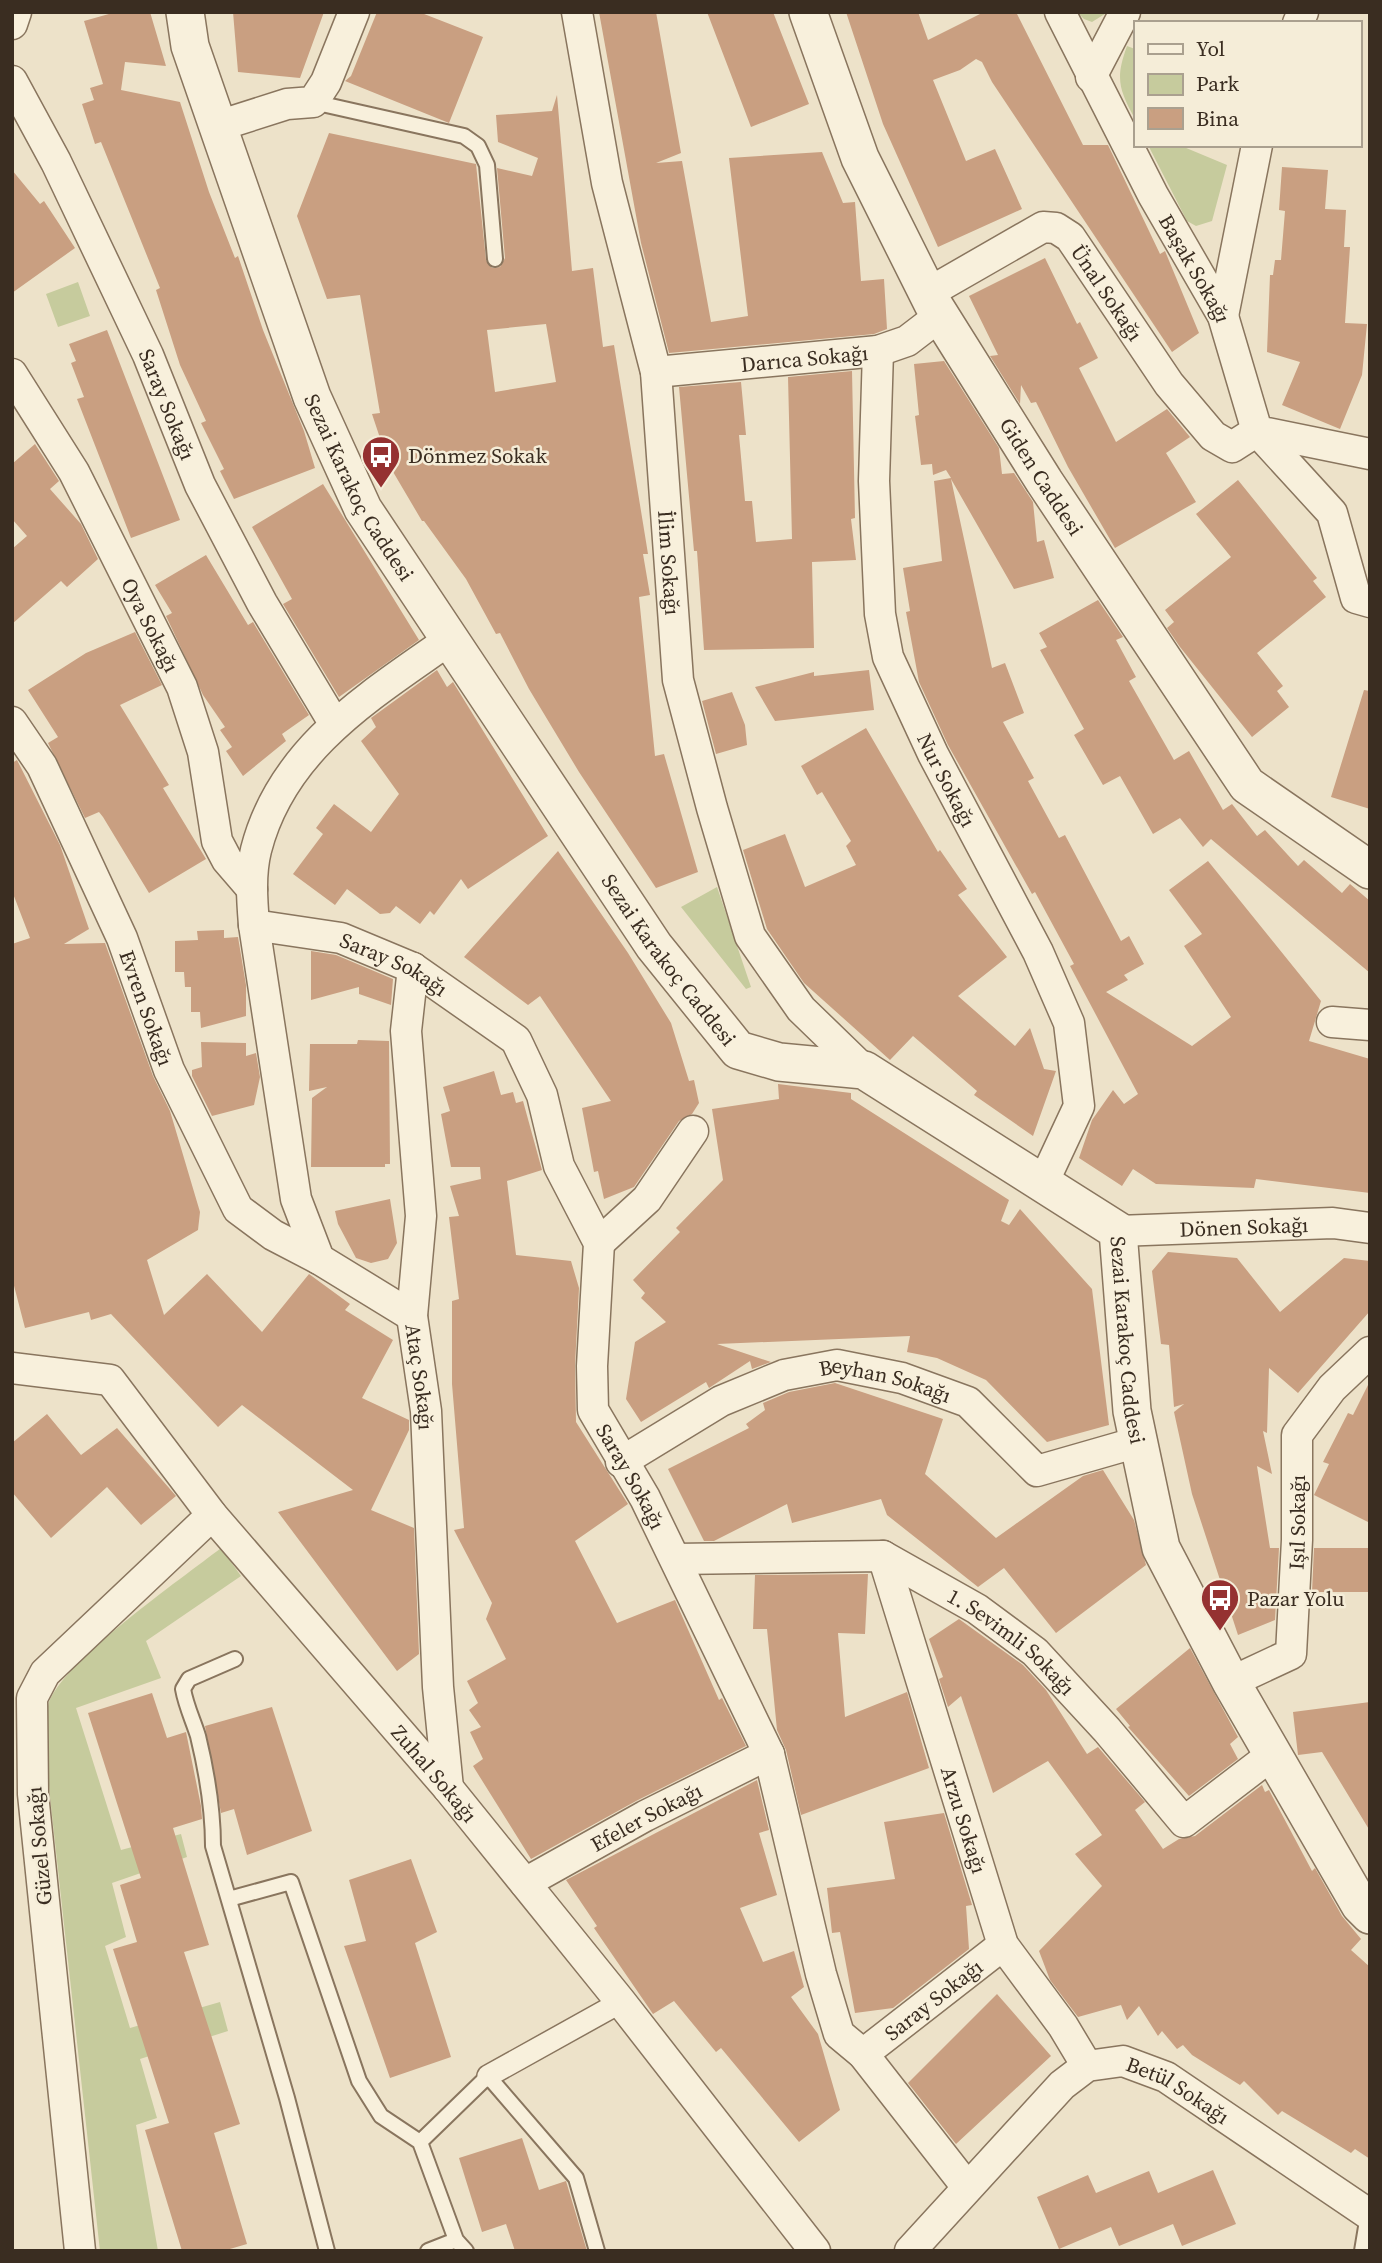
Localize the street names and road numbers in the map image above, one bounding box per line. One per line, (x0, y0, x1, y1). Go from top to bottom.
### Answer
street label: Başak Sokağı (1152, 209, 1239, 326)
street label: Ünal Sokağı (1064, 238, 1150, 346)
street label: Darıca Sokağı (739, 338, 869, 378)
street label: Saray Sokağı (132, 344, 203, 464)
street label: Sezai Karakoç Caddesi (298, 389, 421, 586)
street label: Giden Caddesi (993, 412, 1091, 541)
street label: İlim Sokağı (651, 509, 688, 616)
street label: Oya Sokağı (115, 573, 187, 677)
street label: Nur Sokağı (911, 728, 983, 832)
street label: Sezai Karakoç Caddesi (595, 868, 743, 1052)
street label: Saray Sokağı (336, 925, 454, 1003)
street label: Evren Sokağı (113, 946, 181, 1070)
street label: Dönen Sokağı (1179, 1209, 1309, 1243)
street label: Sezai Karakoç Caddesi (1104, 1235, 1153, 1446)
street label: Ataç Sokağı (399, 1322, 441, 1431)
street label: Beyhan Sokağı (816, 1350, 955, 1409)
street label: Saray Sokağı (590, 1418, 672, 1534)
street label: Işıl Sokağı (1281, 1475, 1312, 1571)
street label: 1. Sevimli Sokağı (942, 1581, 1082, 1701)
street label: Zuhal Sokağı (385, 1718, 484, 1828)
street label: Arzu Sokağı (934, 1763, 995, 1877)
street label: Efeler Sokağı (585, 1775, 707, 1858)
street label: Güzel Sokağı (19, 1785, 59, 1907)
street label: Saray Sokağı (878, 1952, 988, 2047)
street label: Betül Sokağı (1122, 2049, 1235, 2130)

